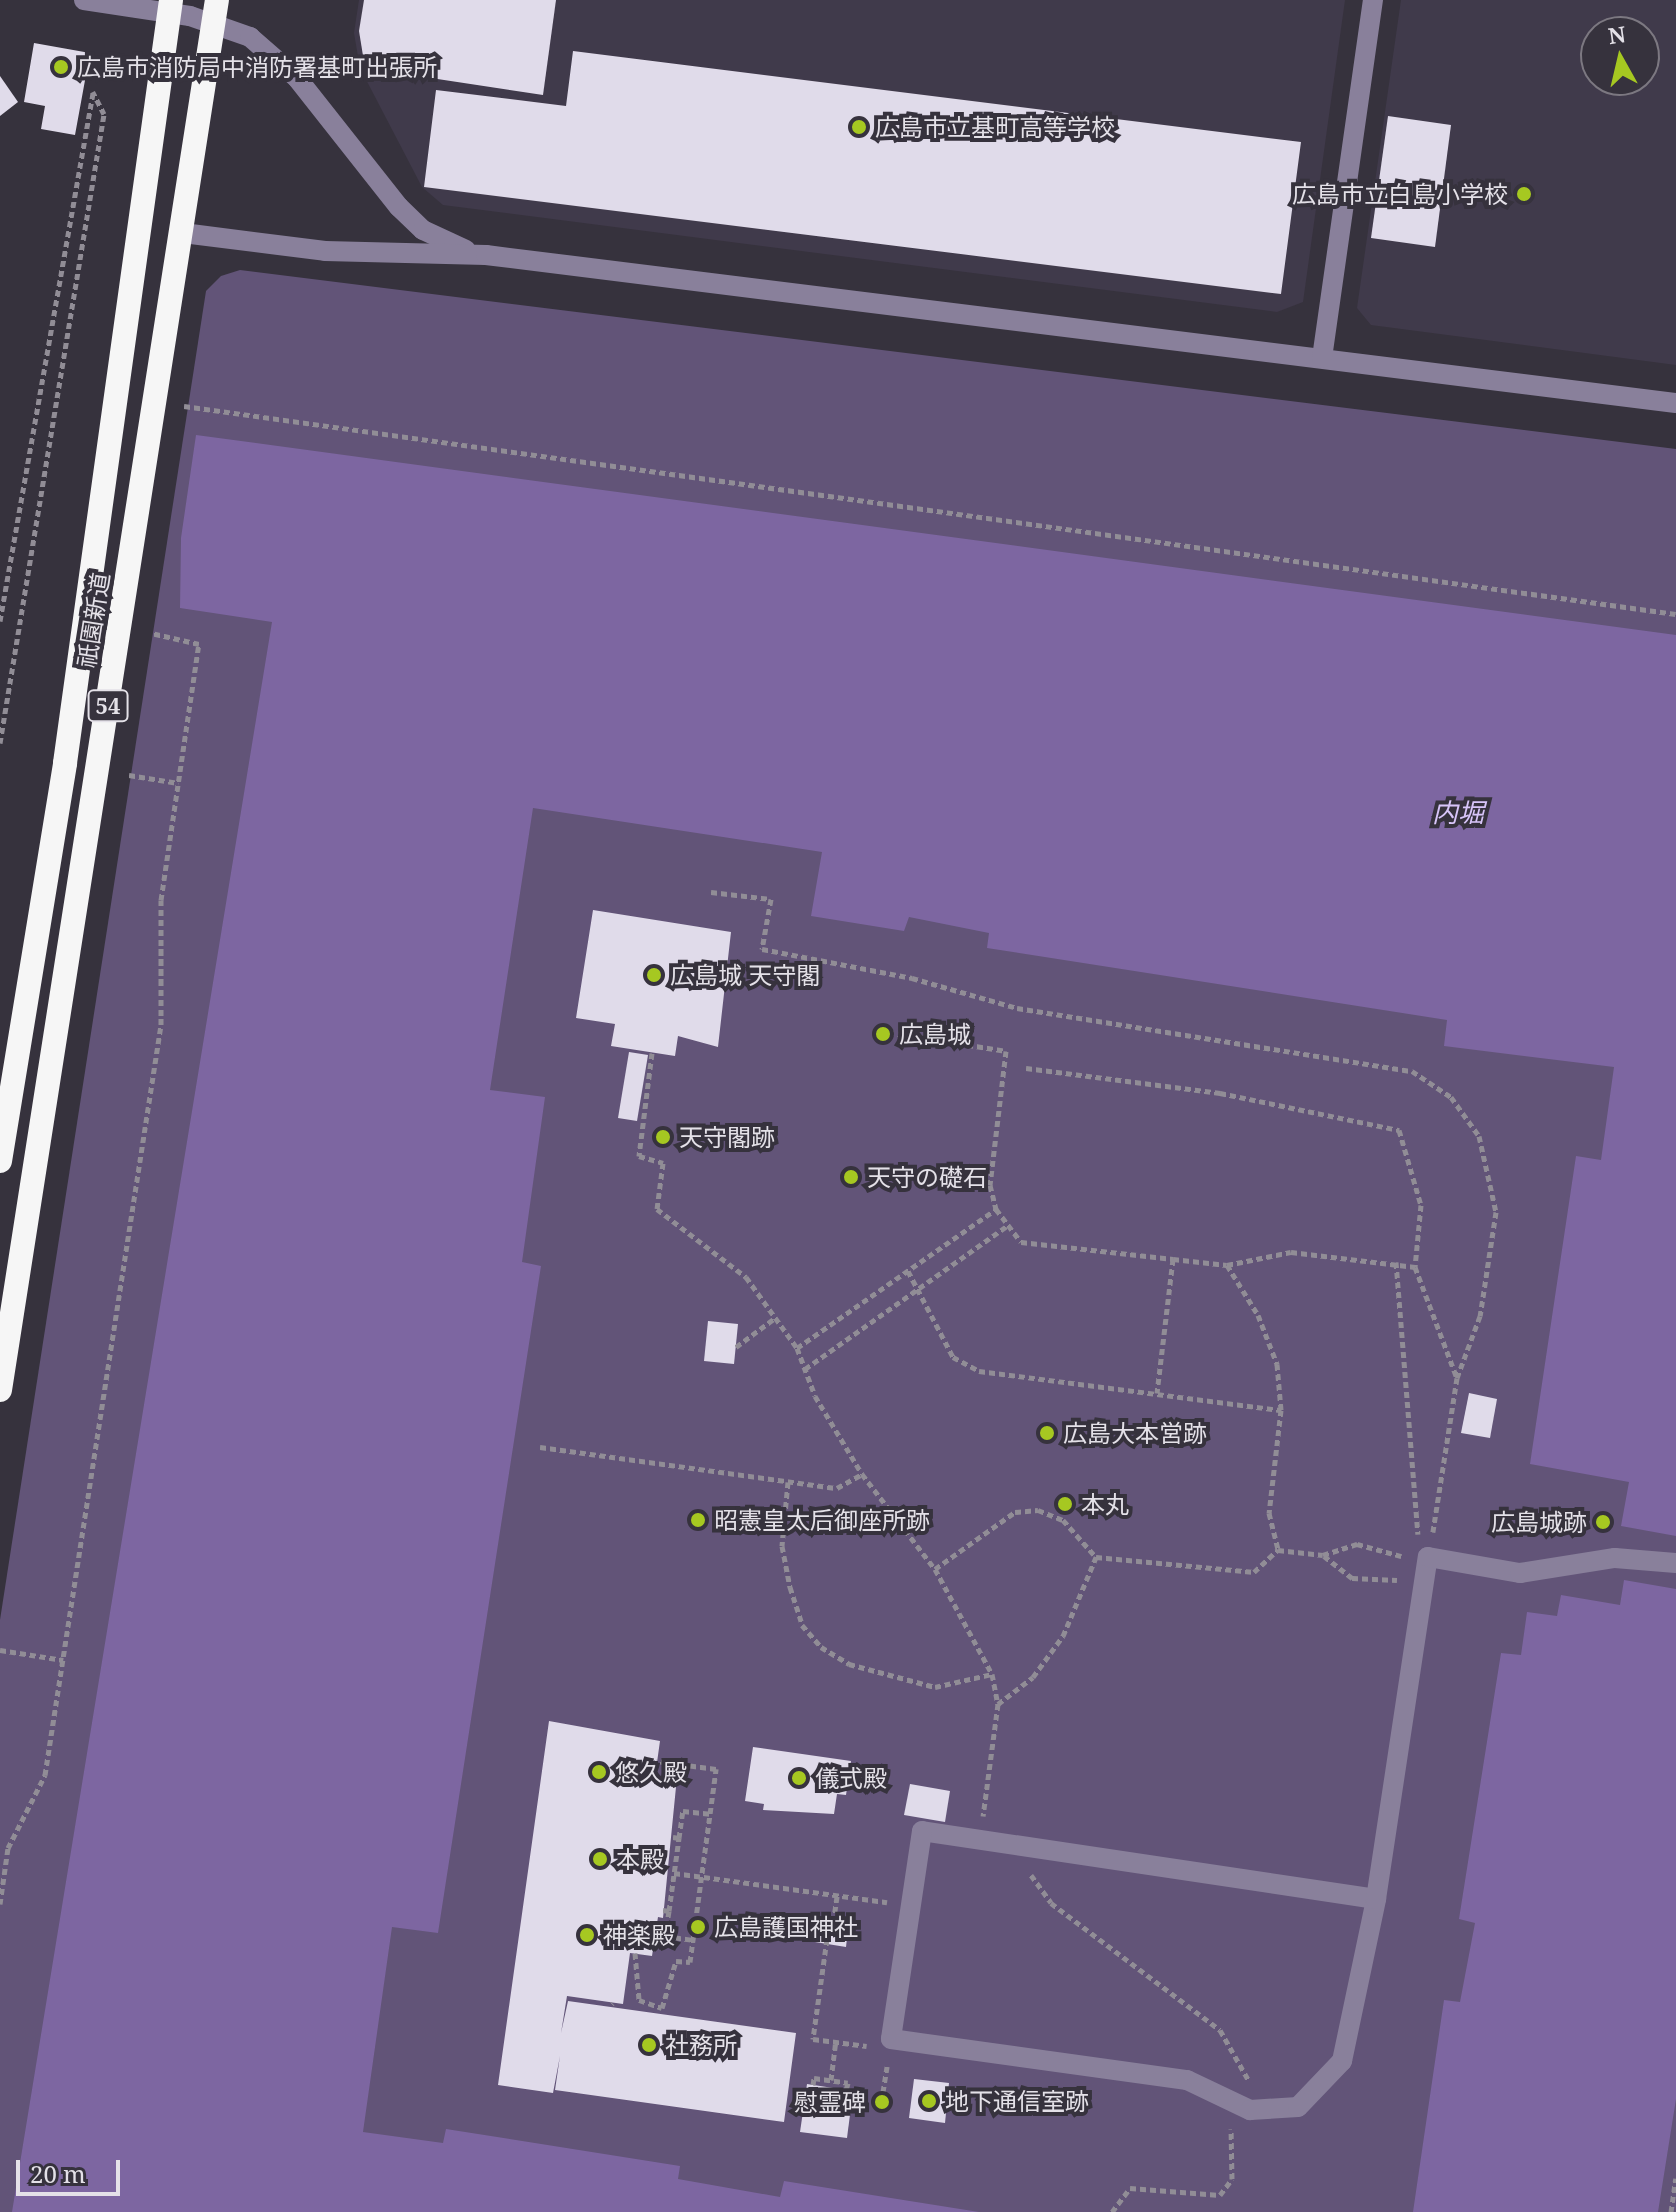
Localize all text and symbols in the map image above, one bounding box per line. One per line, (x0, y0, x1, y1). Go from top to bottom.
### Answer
north arrow (1580, 16, 1660, 96)
text: N (1606, 18, 1628, 50)
place label: 広島市消防局中消防署基町出張所 (77, 53, 437, 81)
marker: 広島市消防局中消防署基町出張所 (52, 58, 70, 76)
place label: 広島市立基町高等学校 (875, 113, 1115, 141)
marker: 広島市立基町高等学校 (850, 118, 868, 136)
place label: 広島市立白島小学校 (1292, 180, 1508, 208)
marker: 広島市立白島小学校 (1515, 185, 1533, 203)
street label: 祇園新道 (71, 570, 115, 670)
road number: 54 (86, 688, 130, 724)
water label: 内堀 (1432, 797, 1484, 829)
place label: 広島城 天守閣 (670, 961, 820, 989)
marker: 広島城 天守閣 (645, 966, 663, 984)
place label: 広島城 (899, 1020, 971, 1048)
marker: 広島城 (874, 1025, 892, 1043)
place label: 天守閣跡 (679, 1123, 775, 1151)
marker: 天守閣跡 (654, 1128, 672, 1146)
place label: 天守の礎石 (867, 1163, 987, 1191)
marker: 天守の礎石 (842, 1168, 860, 1186)
place label: 広島大本営跡 (1063, 1419, 1207, 1447)
marker: 広島大本営跡 (1038, 1424, 1056, 1442)
place label: 本丸 (1081, 1490, 1129, 1518)
marker: 本丸 (1056, 1495, 1074, 1513)
place label: 昭憲皇太后御座所跡 (714, 1506, 930, 1534)
place label: 広島城跡 (1491, 1508, 1587, 1536)
marker: 昭憲皇太后御座所跡 (689, 1511, 707, 1529)
marker: 広島城跡 (1594, 1513, 1612, 1531)
place label: 悠久殿 (615, 1758, 687, 1786)
marker: 悠久殿 (590, 1763, 608, 1781)
place label: 儀式殿 (815, 1764, 887, 1792)
marker: 儀式殿 (790, 1769, 808, 1787)
place label: 本殿 (616, 1845, 664, 1873)
marker: 本殿 (591, 1850, 609, 1868)
place label: 広島護国神社 (714, 1913, 858, 1941)
marker: 広島護国神社 (689, 1918, 707, 1936)
place label: 神楽殿 (603, 1921, 675, 1949)
marker: 神楽殿 (578, 1926, 596, 1944)
place label: 社務所 (665, 2031, 737, 2059)
marker: 社務所 (640, 2036, 658, 2054)
place label: 地下通信室跡 (945, 2087, 1089, 2115)
place label: 慰霊碑 (794, 2088, 866, 2116)
marker: 地下通信室跡 (920, 2092, 938, 2110)
marker: 慰霊碑 (873, 2093, 891, 2111)
scale bar (20, 2144, 124, 2194)
text: 20 m (30, 2157, 86, 2190)

